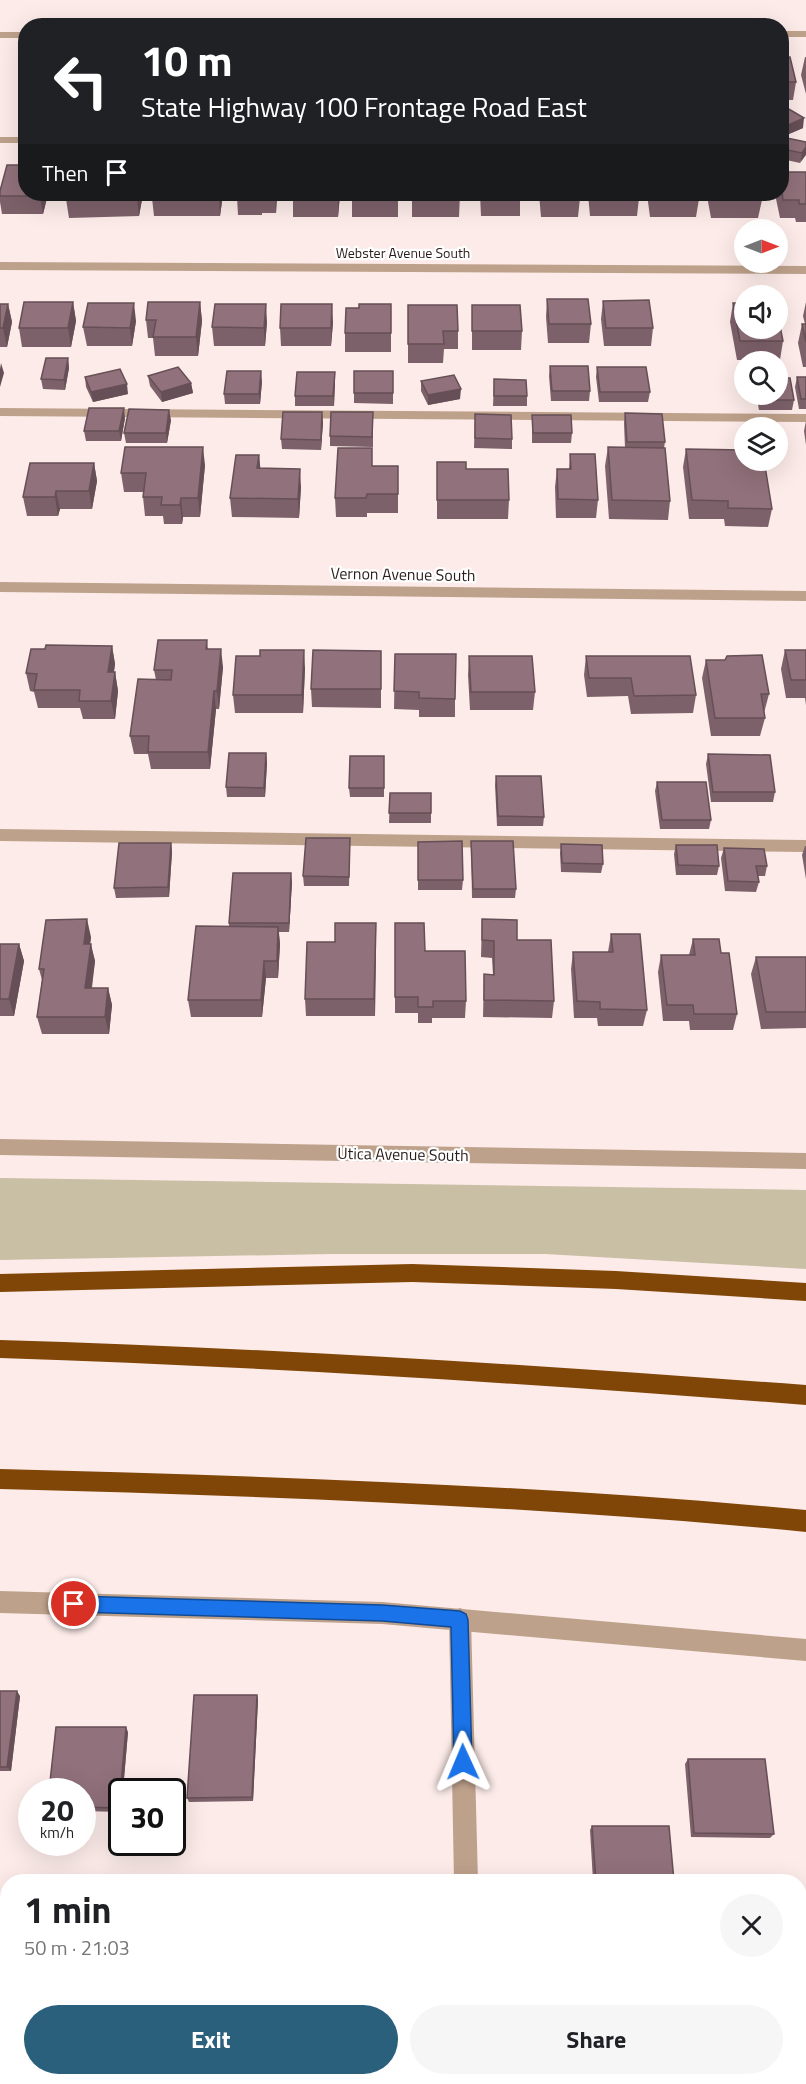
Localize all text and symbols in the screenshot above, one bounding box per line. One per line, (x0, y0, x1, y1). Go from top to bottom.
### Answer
text: 10 m (141, 28, 233, 92)
icon: left (42, 42, 120, 120)
text: State Highway 100 Frontage Road East (141, 86, 587, 127)
text: Then (42, 156, 88, 190)
icon: arrive (100, 156, 133, 189)
north arrow (734, 219, 788, 273)
map controls (734, 219, 788, 471)
street label: Webster Avenue South (336, 242, 470, 263)
button: sound (734, 285, 788, 339)
button: search (734, 351, 788, 405)
button: layers (734, 417, 788, 471)
street label: Vernon Avenue South (330, 561, 476, 587)
street label: Utica Avenue South (337, 1141, 469, 1167)
pin (48, 1578, 99, 1629)
icon: arrive (57, 1587, 90, 1620)
position arrow (431, 1730, 495, 1794)
speed limit sign: 30 (108, 1778, 186, 1856)
text: 20 (40, 1787, 74, 1833)
text: km/h (40, 1821, 74, 1844)
text: 1 min (24, 1882, 111, 1937)
button: close (720, 1894, 783, 1957)
text: 50 m · 21:03 (24, 1932, 130, 1963)
button: Exit (24, 2005, 398, 2074)
button: Share (410, 2005, 783, 2074)

